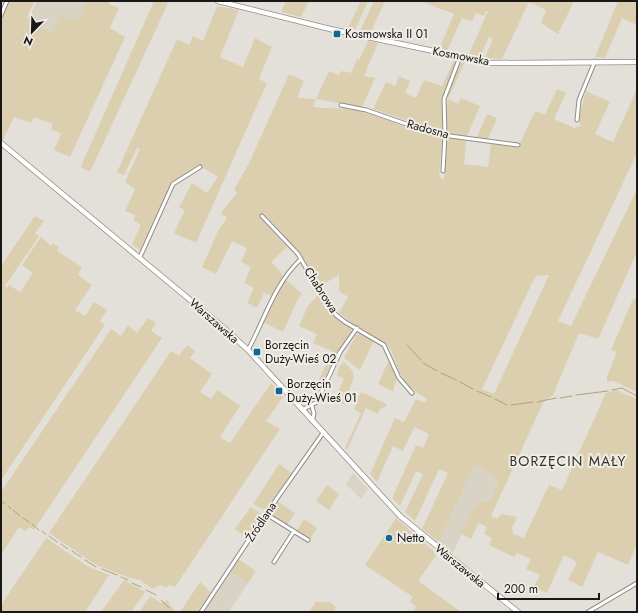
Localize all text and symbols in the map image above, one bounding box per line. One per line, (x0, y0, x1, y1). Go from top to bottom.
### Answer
north arrow (12, 12, 52, 52)
place label: Kosmowska II 01 (345, 25, 428, 43)
marker: Kosmowska II 01 (332, 29, 342, 39)
text: N (21, 32, 35, 50)
street label: Kosmowska (431, 42, 491, 70)
street label: Radosna (405, 115, 451, 143)
street label: Chabrowa (299, 264, 343, 317)
street label: Warszawska (185, 294, 243, 348)
place label: Borzęcin Duży-Wieś 02 (265, 336, 337, 368)
marker: Borzęcin Duży-Wieś 02 (252, 347, 262, 357)
place label: Borzęcin Duży-Wieś 01 (287, 375, 357, 407)
marker: Borzęcin Duży-Wieś 01 (274, 386, 284, 396)
district label: BORZĘCIN MAŁY (510, 451, 626, 471)
street label: Źródlana (241, 498, 281, 545)
place label: Netto (397, 529, 425, 547)
marker: Netto (384, 533, 394, 543)
street label: Warszawska (431, 540, 489, 592)
scale bar (498, 575, 599, 601)
text: 200 m (504, 580, 538, 598)

